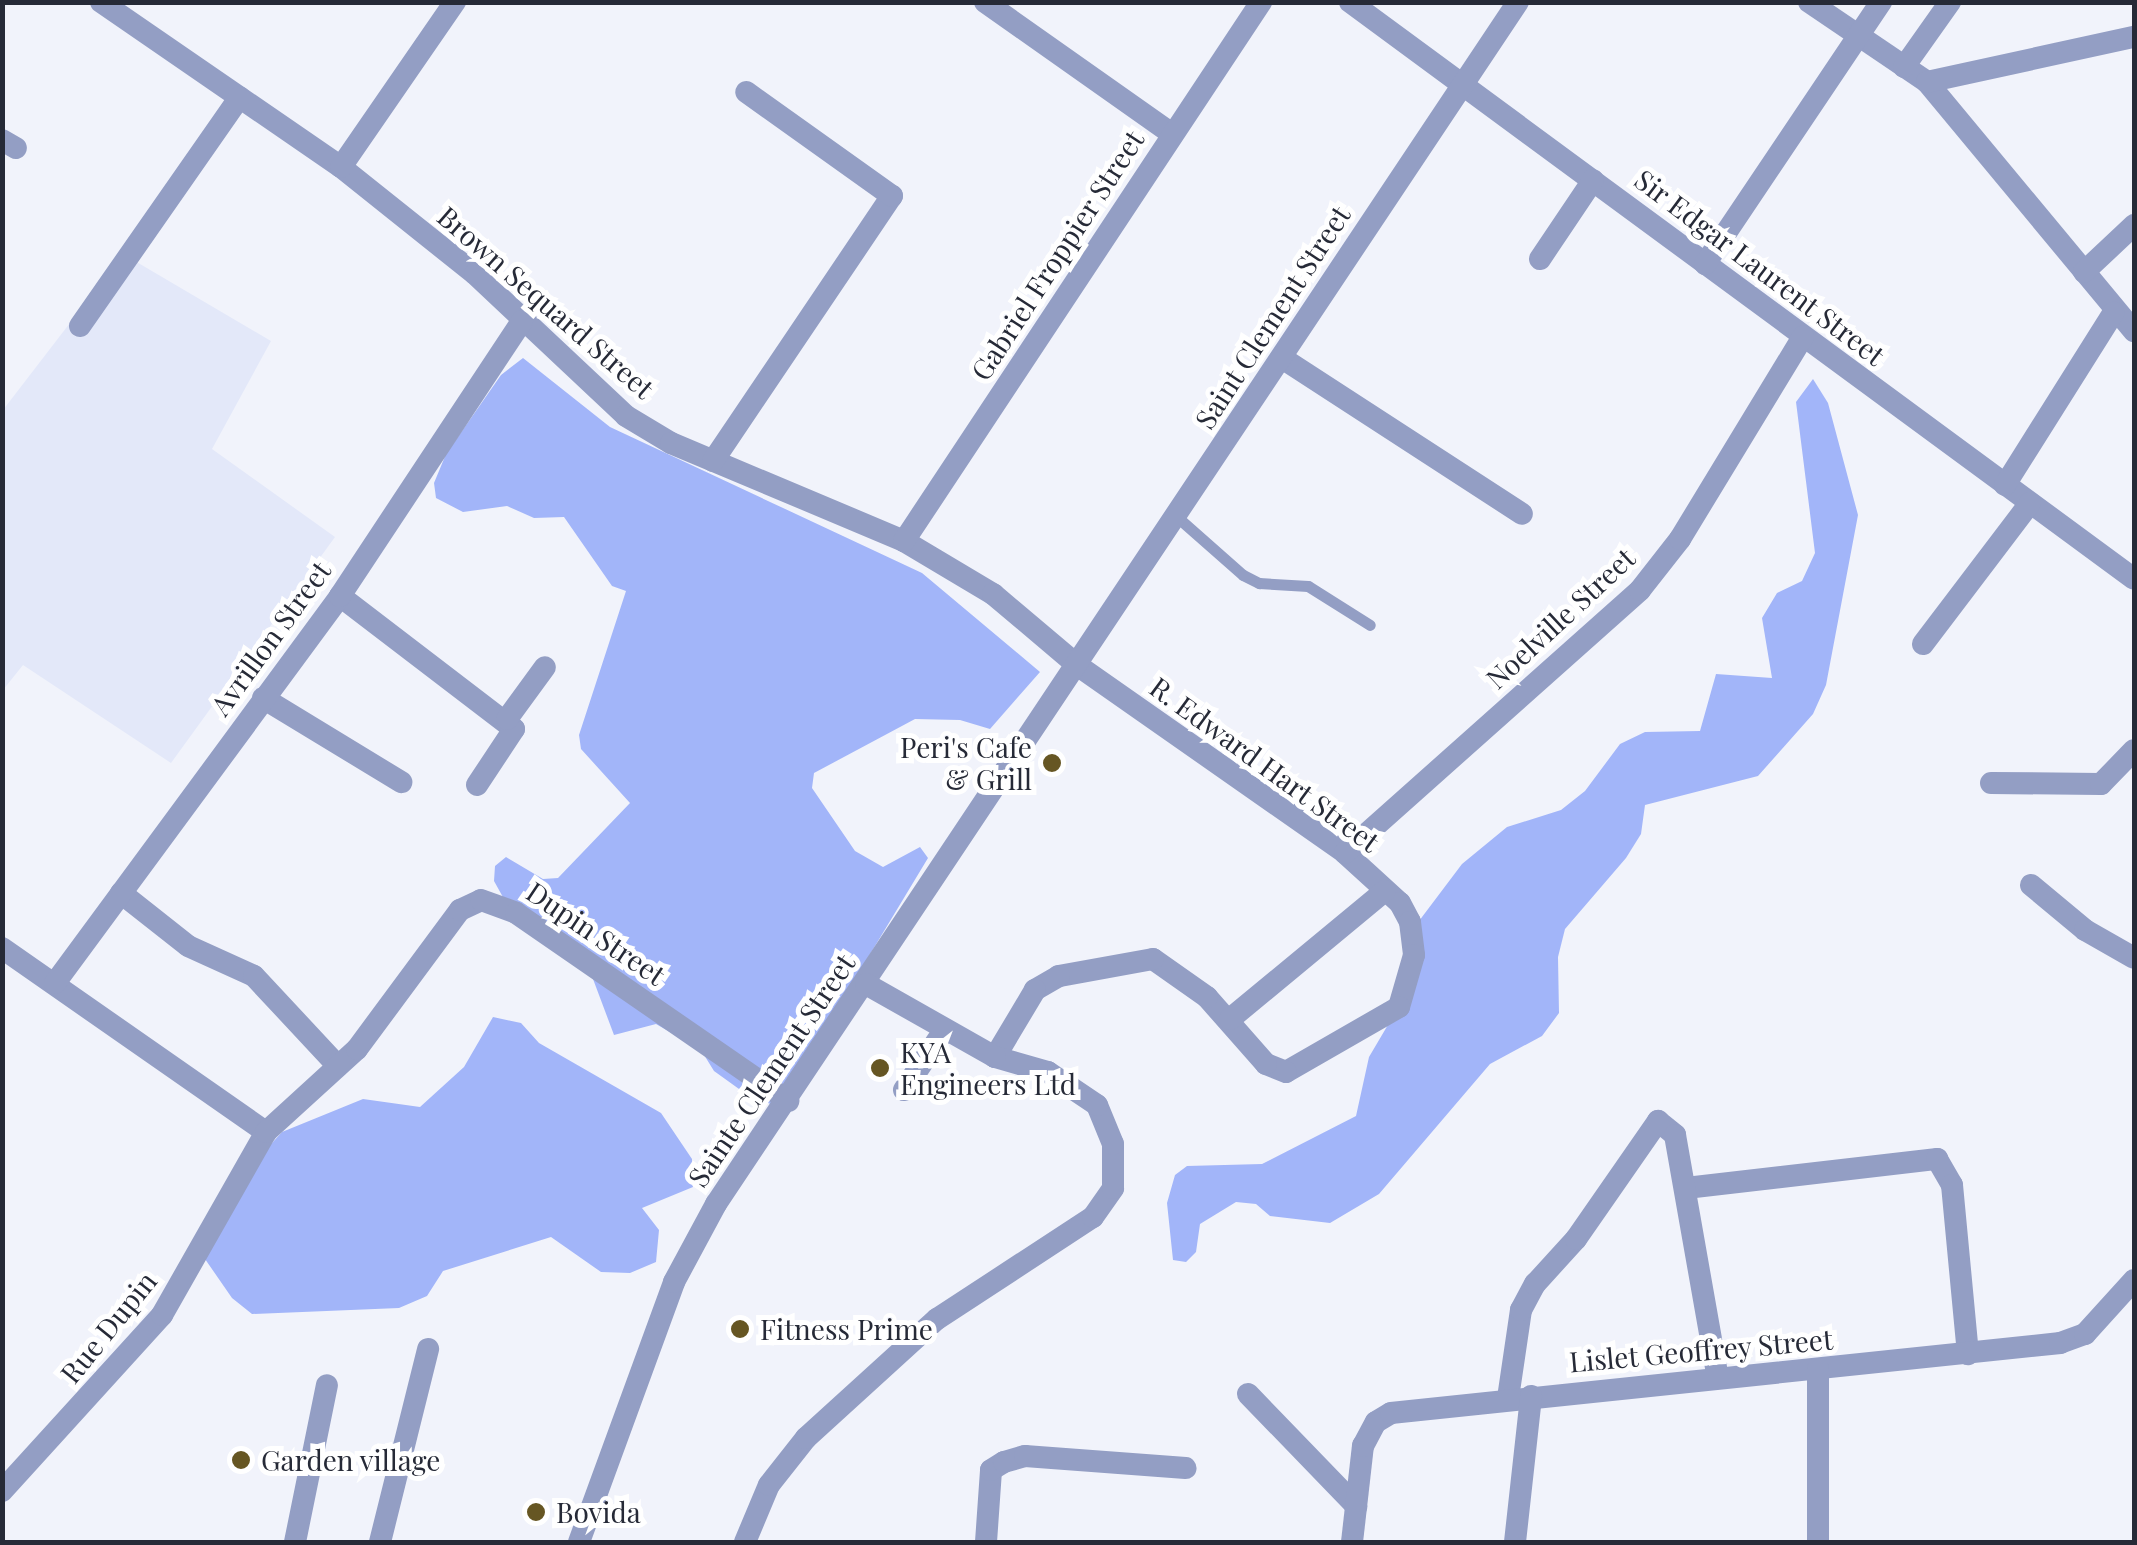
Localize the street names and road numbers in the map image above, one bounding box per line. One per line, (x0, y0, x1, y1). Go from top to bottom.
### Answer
street label: Gabriel Froppier Street (963, 124, 1151, 386)
street label: Sir Edgar Laurent Street (1628, 162, 1892, 372)
street label: Brown Sequard Street (431, 199, 661, 405)
street label: Saint Clement Street (1187, 199, 1357, 435)
street label: Noelville Street (1479, 541, 1641, 695)
street label: Avrillon Street (203, 555, 337, 721)
street label: R. Edward Hart Street (1144, 669, 1386, 859)
street label: Dupin Street (520, 874, 672, 992)
street label: Sainte Clement Street (680, 947, 862, 1193)
street label: Rue Dupin (53, 1265, 163, 1389)
street label: Lislet Geoffrey Street (1567, 1322, 1835, 1378)

